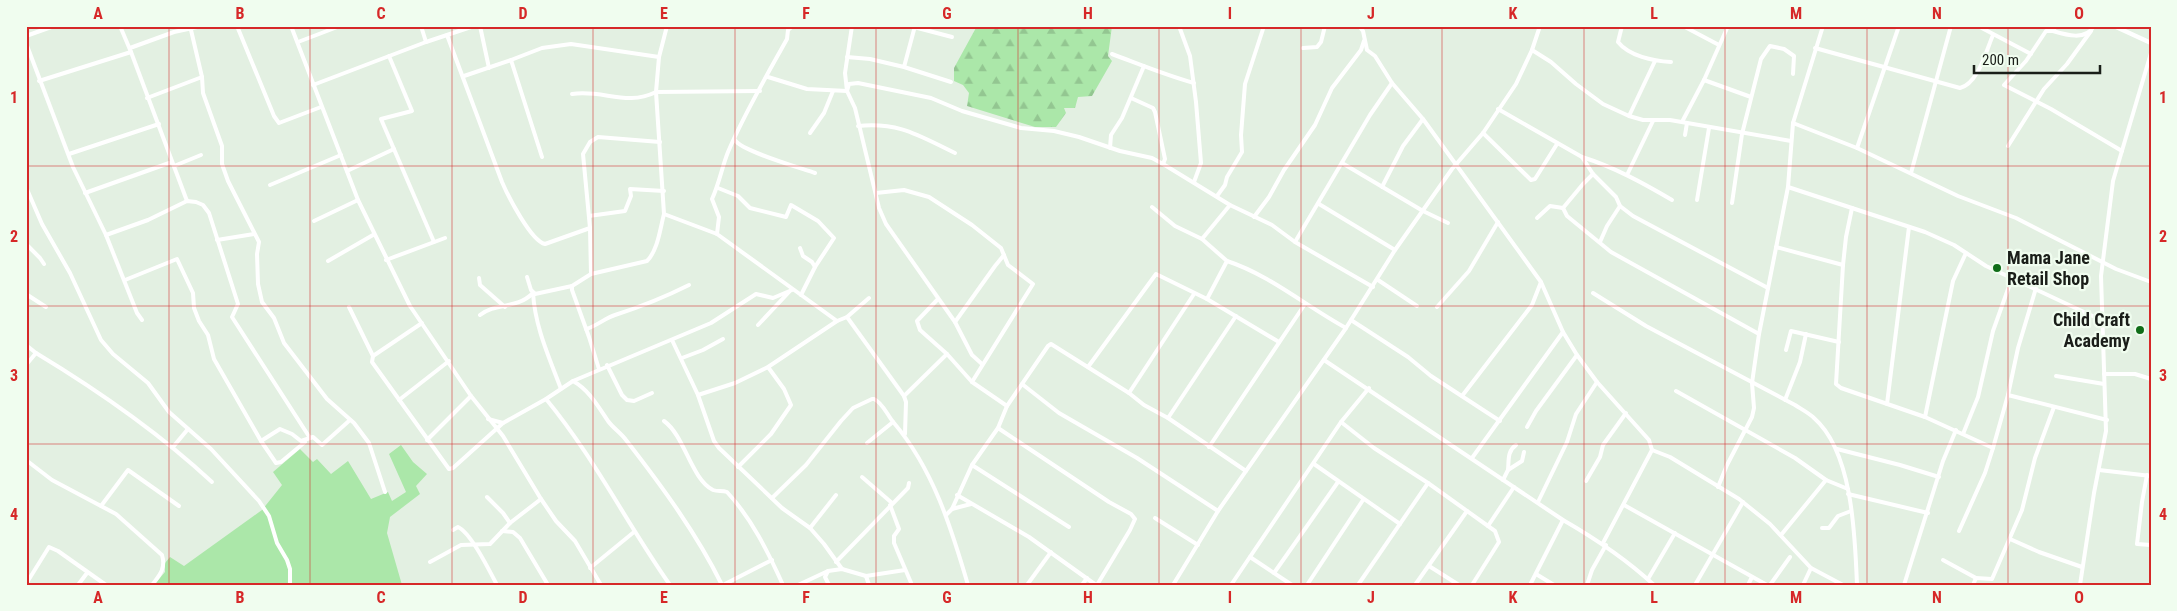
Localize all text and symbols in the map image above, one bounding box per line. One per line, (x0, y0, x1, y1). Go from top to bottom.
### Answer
text: A (93, 4, 103, 23)
text: B (236, 4, 245, 23)
text: C (376, 4, 386, 23)
text: D (518, 4, 528, 23)
text: E (660, 4, 668, 23)
text: F (802, 4, 810, 23)
text: G (942, 4, 952, 23)
text: H (1083, 4, 1093, 23)
text: I (1228, 4, 1232, 23)
text: J (1367, 4, 1375, 23)
text: K (1509, 4, 1518, 23)
text: L (1650, 4, 1658, 23)
text: M (1790, 4, 1802, 23)
text: N (1932, 4, 1942, 23)
text: O (2074, 4, 2084, 23)
scale bar (1974, 42, 2101, 74)
text: 200 m (1982, 51, 2019, 69)
text: 1 (10, 88, 18, 107)
text: 1 (2159, 88, 2167, 107)
text: 2 (10, 227, 18, 246)
text: 2 (2159, 227, 2167, 246)
place label: Mama Jane Retail Shop (2007, 247, 2090, 289)
marker: Mama Jane Retail Shop (1991, 262, 2003, 274)
place label: Child Craft Academy (2053, 309, 2130, 351)
marker: Child Craft Academy (2134, 324, 2146, 336)
text: 3 (10, 366, 18, 385)
text: 3 (2159, 366, 2167, 385)
text: 4 (10, 505, 18, 524)
text: 4 (2159, 505, 2167, 524)
text: A (93, 588, 103, 607)
text: B (236, 588, 245, 607)
text: C (376, 588, 386, 607)
text: D (518, 588, 528, 607)
text: E (660, 588, 668, 607)
text: F (802, 588, 810, 607)
text: G (942, 588, 952, 607)
text: H (1083, 588, 1093, 607)
text: I (1228, 588, 1232, 607)
text: J (1367, 588, 1375, 607)
text: K (1509, 588, 1518, 607)
text: L (1650, 588, 1658, 607)
text: M (1790, 588, 1802, 607)
text: N (1932, 588, 1942, 607)
text: O (2074, 588, 2084, 607)

